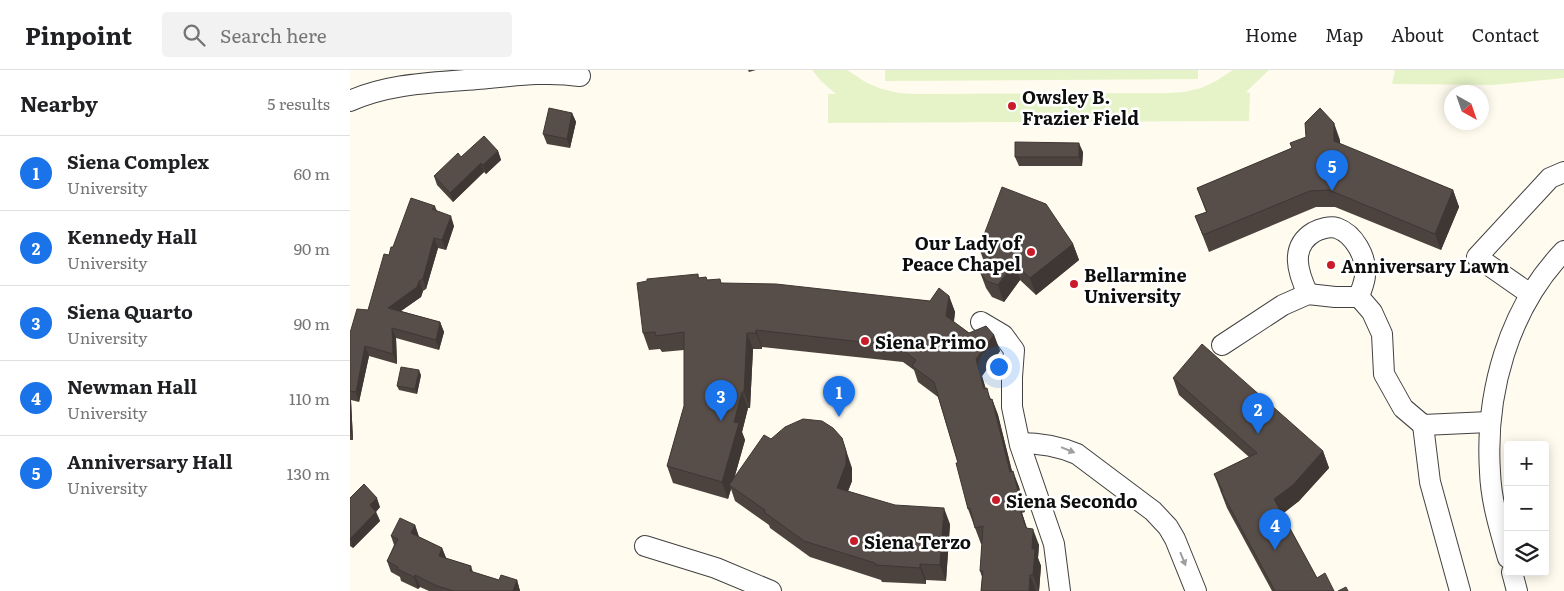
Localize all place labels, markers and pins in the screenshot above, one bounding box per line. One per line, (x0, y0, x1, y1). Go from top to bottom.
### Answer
place label: Owsley B. Frazier Field (1022, 83, 1139, 131)
marker: Owsley B. Frazier Field (1006, 100, 1018, 112)
pin: 5 (1316, 150, 1348, 191)
place label: Our Lady of Peace Chapel (902, 229, 1023, 277)
marker: Our Lady of Peace Chapel (1025, 246, 1037, 258)
place label: Anniversary Lawn (1341, 252, 1510, 279)
marker: Anniversary Lawn (1325, 259, 1337, 271)
place label: Bellarmine University (1084, 261, 1187, 309)
marker: Bellarmine University (1068, 278, 1080, 290)
place label: Siena Primo (875, 328, 986, 355)
marker: Siena Primo (859, 335, 871, 347)
pin: 1 (823, 376, 855, 417)
pin: 3 (705, 380, 737, 421)
pin: 2 (1242, 393, 1274, 434)
place label: Siena Secondo (1006, 487, 1138, 514)
marker: Siena Secondo (990, 494, 1002, 506)
pin: 4 (1259, 509, 1291, 550)
place label: Siena Terzo (864, 528, 971, 555)
marker: Siena Terzo (848, 535, 860, 547)

